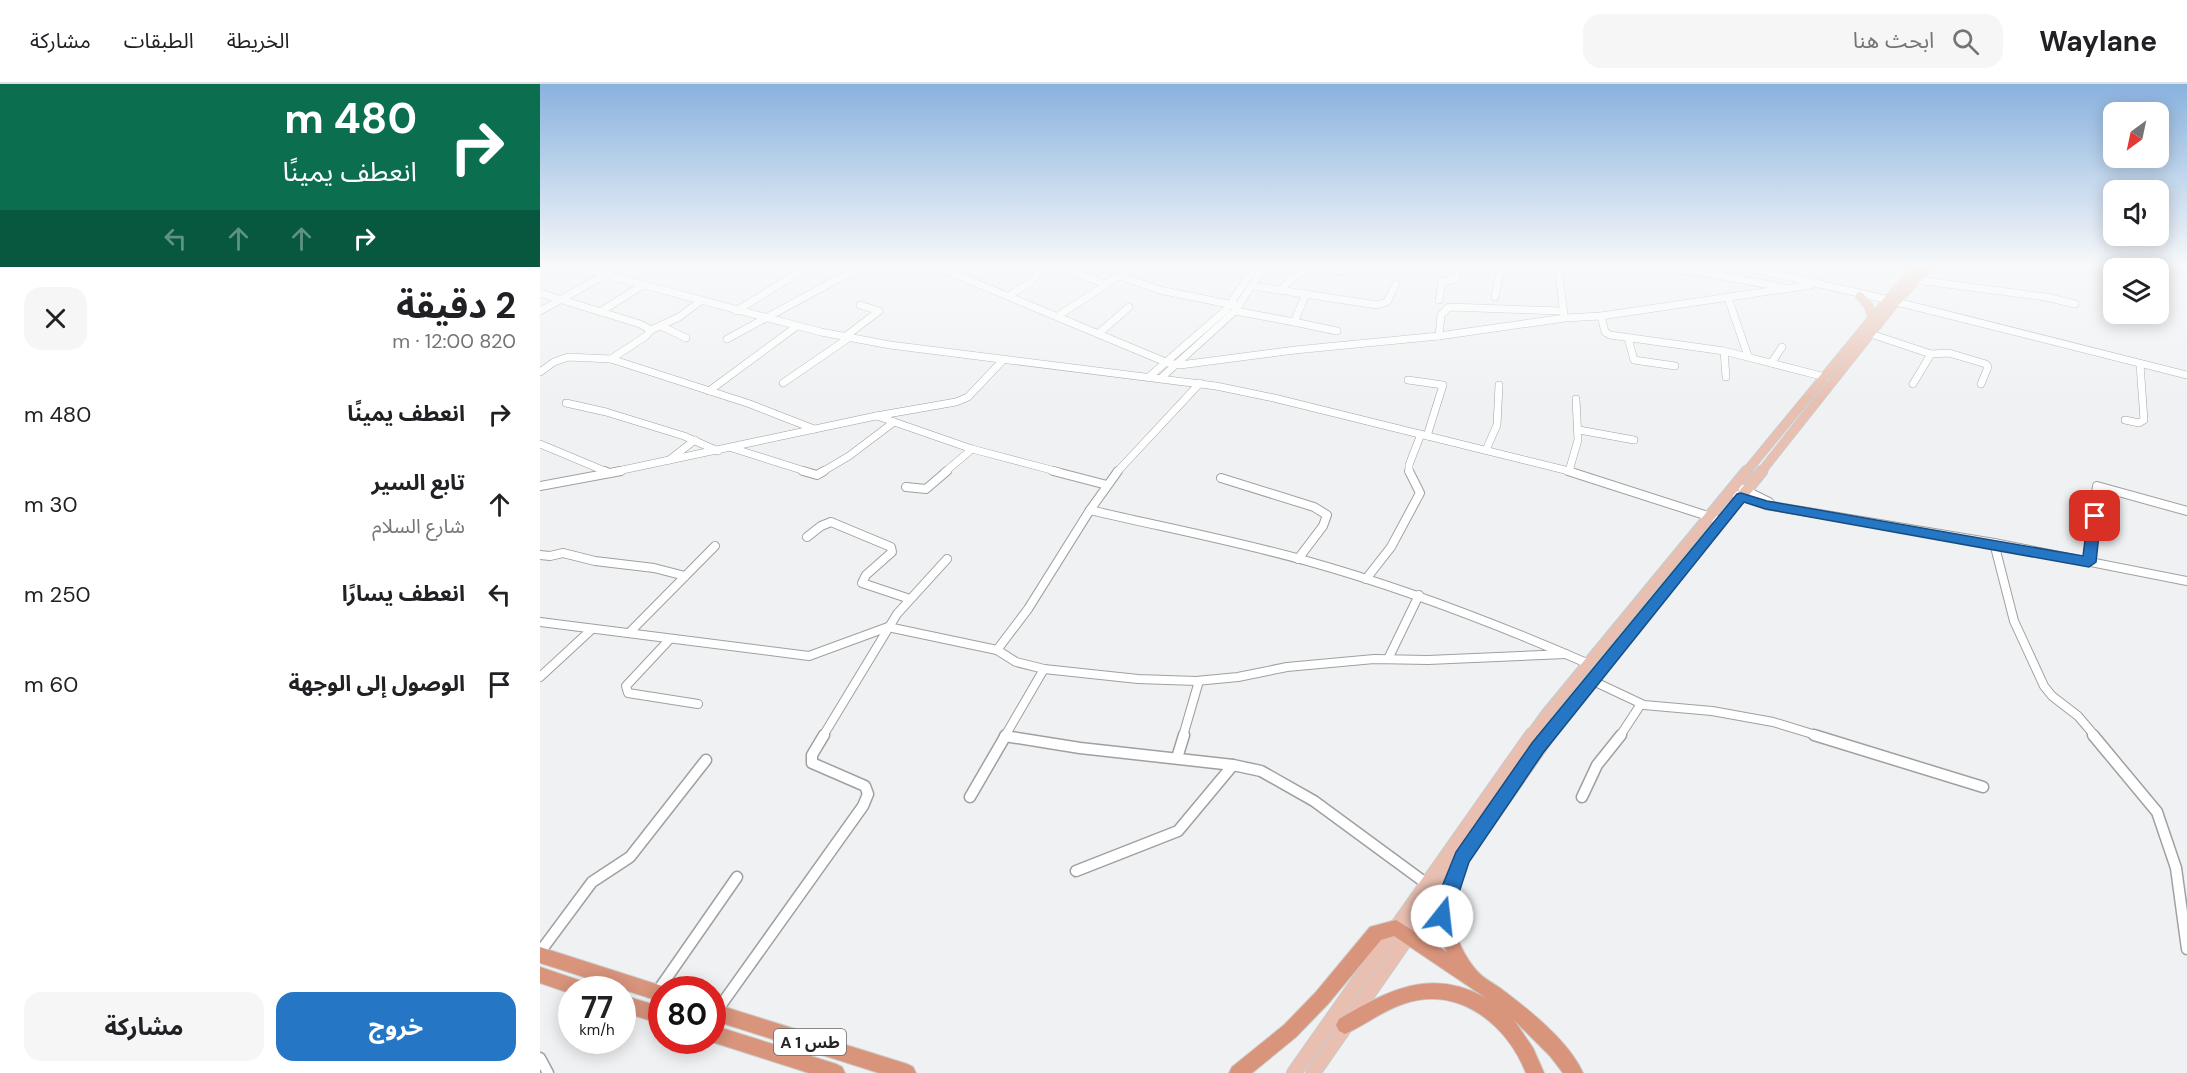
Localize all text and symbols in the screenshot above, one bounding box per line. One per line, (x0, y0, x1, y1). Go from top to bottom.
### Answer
search box (1583, 14, 2003, 68)
text: Waylane (2039, 23, 2157, 60)
icon: search (1949, 25, 1982, 58)
text: ابحث هنا (1853, 26, 1934, 55)
text: مشاركة (30, 27, 91, 55)
text: الطبقات (124, 27, 194, 55)
text: الخريطة (227, 27, 290, 55)
text: 480 m (284, 91, 417, 146)
north arrow (2103, 102, 2169, 168)
map controls (2103, 102, 2169, 324)
icon: right (438, 108, 516, 186)
text: انعطف يمينًا (282, 154, 417, 189)
button: sound (2103, 180, 2169, 246)
icon: left (159, 222, 192, 255)
icon: ahead (222, 222, 255, 255)
icon: ahead (285, 222, 318, 255)
icon: right (348, 222, 381, 255)
button: layers (2103, 258, 2169, 324)
text: 2 دقيقة (396, 282, 516, 329)
button: close (24, 287, 87, 350)
text: 820 m · 12:00 (392, 328, 516, 354)
icon: right (483, 398, 516, 431)
text: انعطف يمينًا (347, 399, 465, 428)
text: 480 m (24, 400, 91, 429)
text: تابع السير (372, 468, 465, 497)
icon: ahead (483, 488, 516, 521)
text: 30 m (24, 490, 78, 519)
pin (2069, 490, 2120, 541)
icon: arrive (2078, 499, 2111, 532)
text: شارع السلام (372, 513, 465, 539)
icon: left (483, 578, 516, 611)
text: انعطف يسارًا (342, 579, 465, 608)
text: 250 m (24, 580, 91, 609)
icon: arrive (483, 668, 516, 701)
text: الوصول إلى الوجهة (289, 669, 465, 698)
text: 60 m (24, 670, 78, 699)
position arrow (1410, 884, 1474, 948)
speed limit sign: 80 (648, 976, 726, 1054)
text: 77 (581, 988, 613, 1027)
button: مشاركة (24, 992, 264, 1061)
button: خروج (276, 992, 516, 1061)
text: km/h (579, 1020, 615, 1040)
road number: A 1 طس (774, 1029, 846, 1055)

